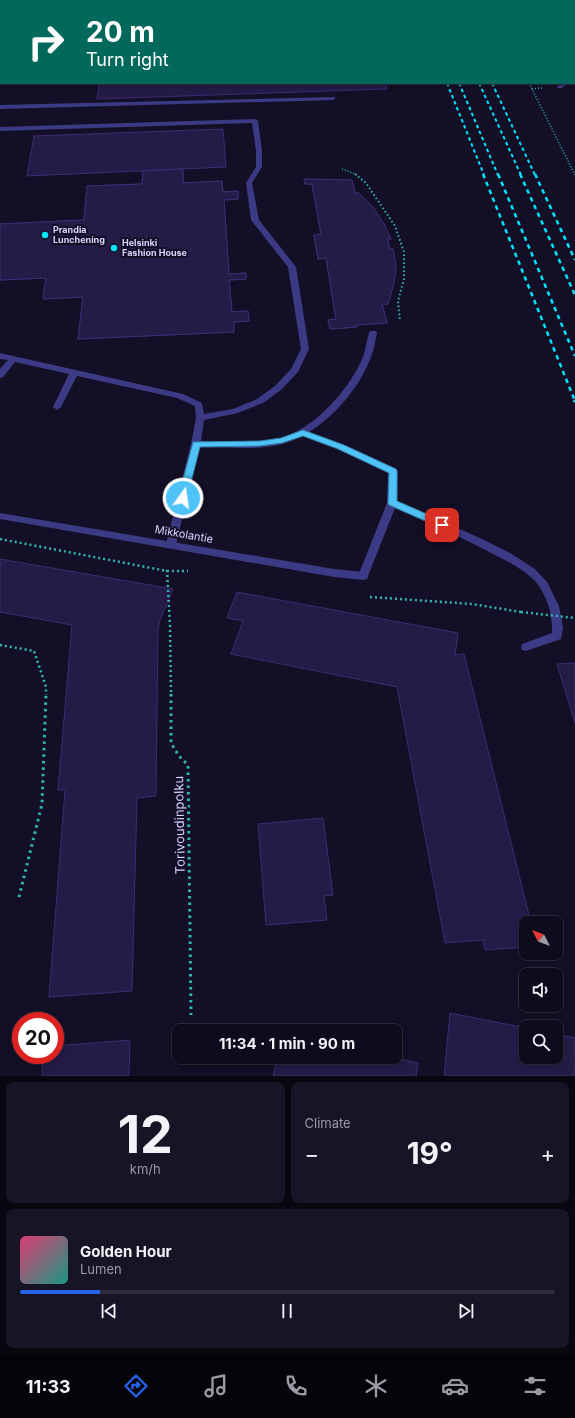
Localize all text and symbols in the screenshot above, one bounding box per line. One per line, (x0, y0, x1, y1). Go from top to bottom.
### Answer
text: 20 m (86, 15, 155, 49)
icon: right (20, 16, 72, 68)
text: Turn right (86, 49, 169, 70)
place label: Prandia Lunchening (53, 224, 105, 245)
marker: Prandia Lunchening (40, 230, 50, 240)
place label: Helsinki Fashion House (122, 237, 188, 258)
marker: Helsinki Fashion House (109, 243, 119, 253)
position arrow (162, 477, 204, 519)
pin (425, 508, 459, 542)
icon: arrive (431, 514, 453, 536)
street label: Mikkolantie (154, 522, 214, 546)
street label: Torivoudinpolku (170, 776, 188, 874)
north arrow (519, 916, 563, 960)
map controls (519, 916, 563, 1064)
button: sound (519, 968, 563, 1012)
speed limit sign: 20 (12, 1012, 64, 1064)
button: search (519, 1020, 563, 1064)
text: 11:34 · 1 min · 90 m (219, 1034, 355, 1053)
text: 12 (118, 1103, 173, 1166)
text: Climate (305, 1115, 351, 1131)
text: 19° (407, 1135, 453, 1171)
text: − (305, 1141, 319, 1167)
text: + (540, 1141, 555, 1167)
text: km/h (130, 1161, 161, 1177)
text: Golden Hour (80, 1242, 172, 1261)
text: Lumen (80, 1261, 122, 1277)
icon: previous (98, 1300, 120, 1322)
icon: pause (276, 1300, 298, 1322)
icon: next (455, 1300, 477, 1322)
icon: directions (122, 1372, 150, 1400)
icon: music (202, 1372, 230, 1400)
icon: phone (282, 1372, 310, 1400)
icon: climate (362, 1372, 390, 1400)
icon: car (441, 1372, 469, 1400)
icon: filters (521, 1372, 549, 1400)
text: 11:33 (26, 1376, 71, 1397)

